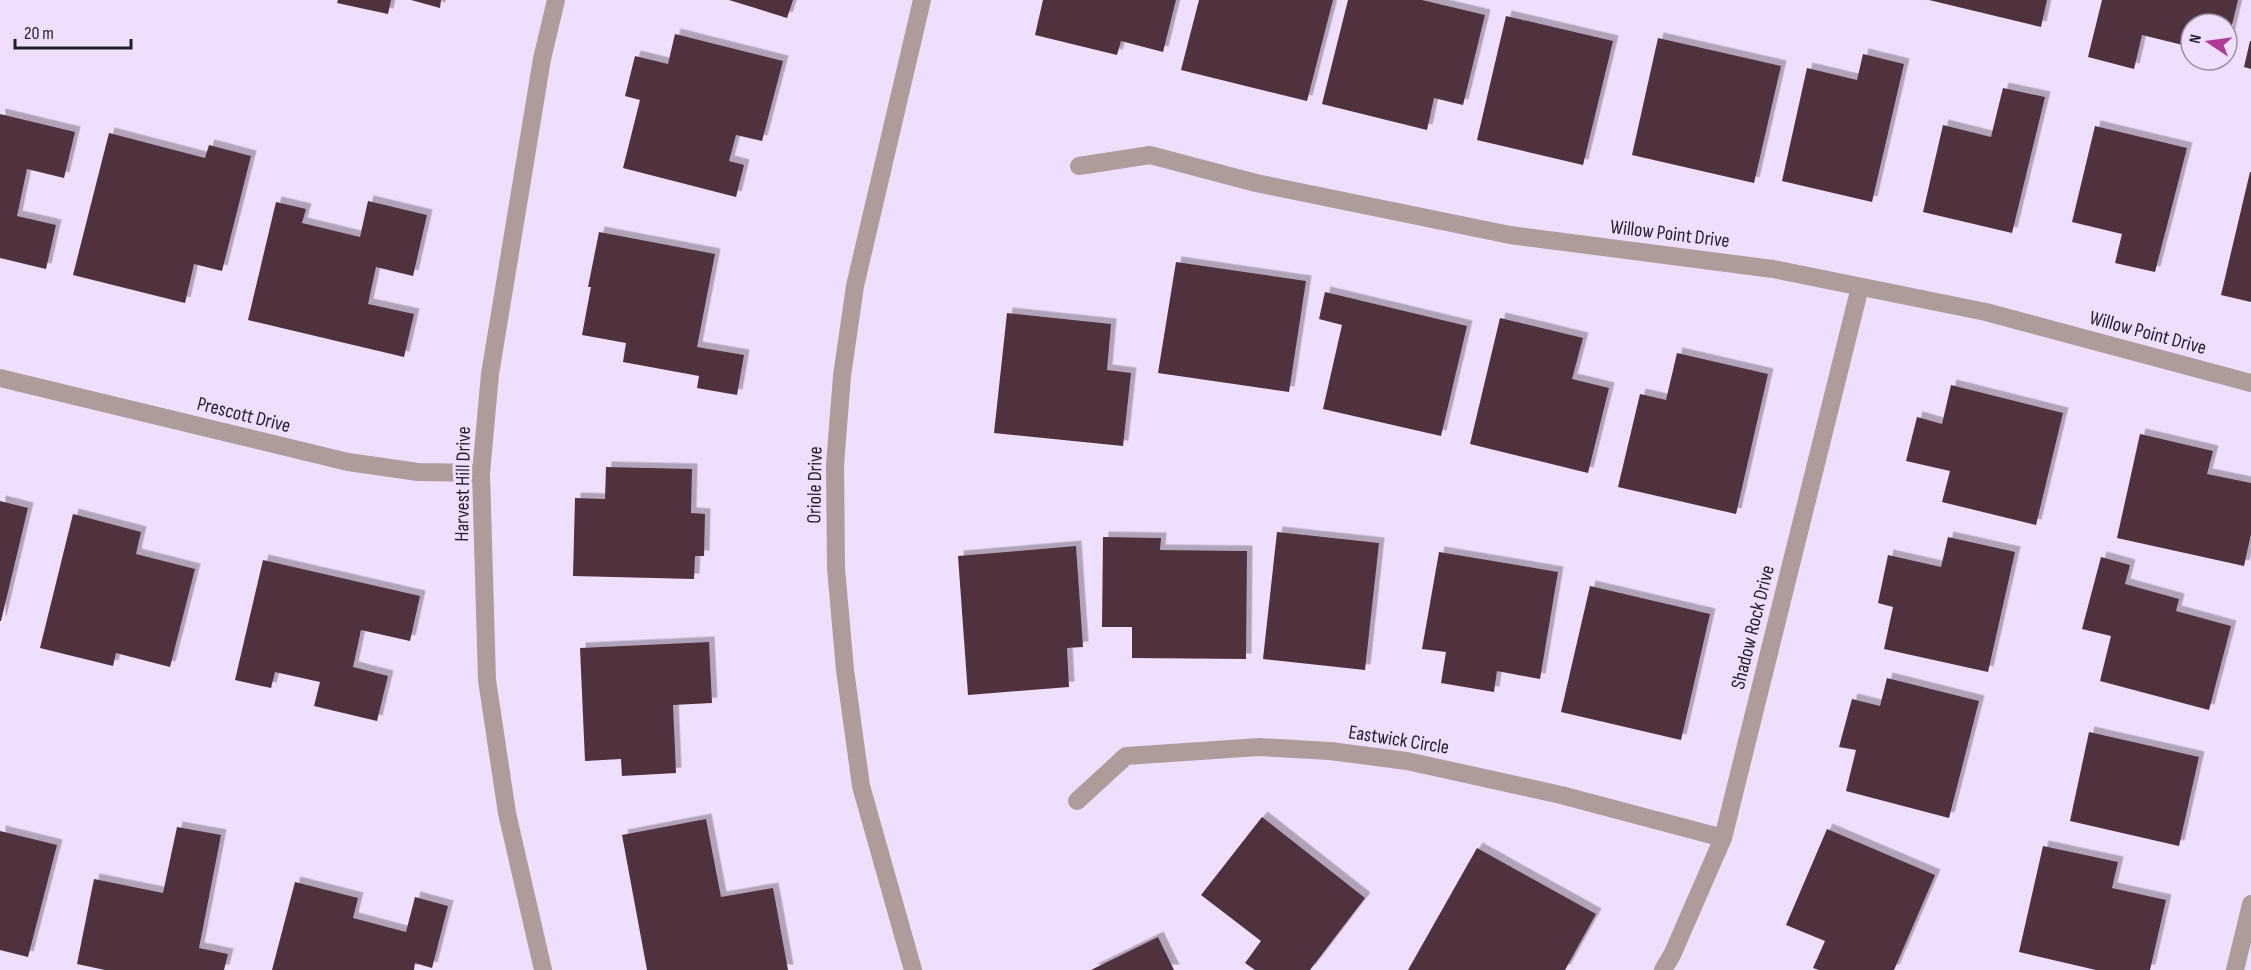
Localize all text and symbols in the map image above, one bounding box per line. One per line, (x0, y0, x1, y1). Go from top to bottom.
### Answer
scale bar (15, 12, 130, 50)
north arrow (2179, 12, 2239, 72)
text: 20 m (24, 23, 54, 44)
text: N (2186, 33, 2206, 45)
street label: Willow Point Drive (1609, 215, 1731, 253)
street label: Willow Point Drive (2087, 306, 2209, 360)
street label: Prescott Drive (194, 392, 293, 438)
street label: Harvest Hill Drive (450, 426, 476, 542)
street label: Oriole Drive (802, 446, 828, 524)
street label: Shadow Rock Drive (1726, 563, 1780, 692)
street label: Eastwick Circle (1347, 720, 1451, 760)

